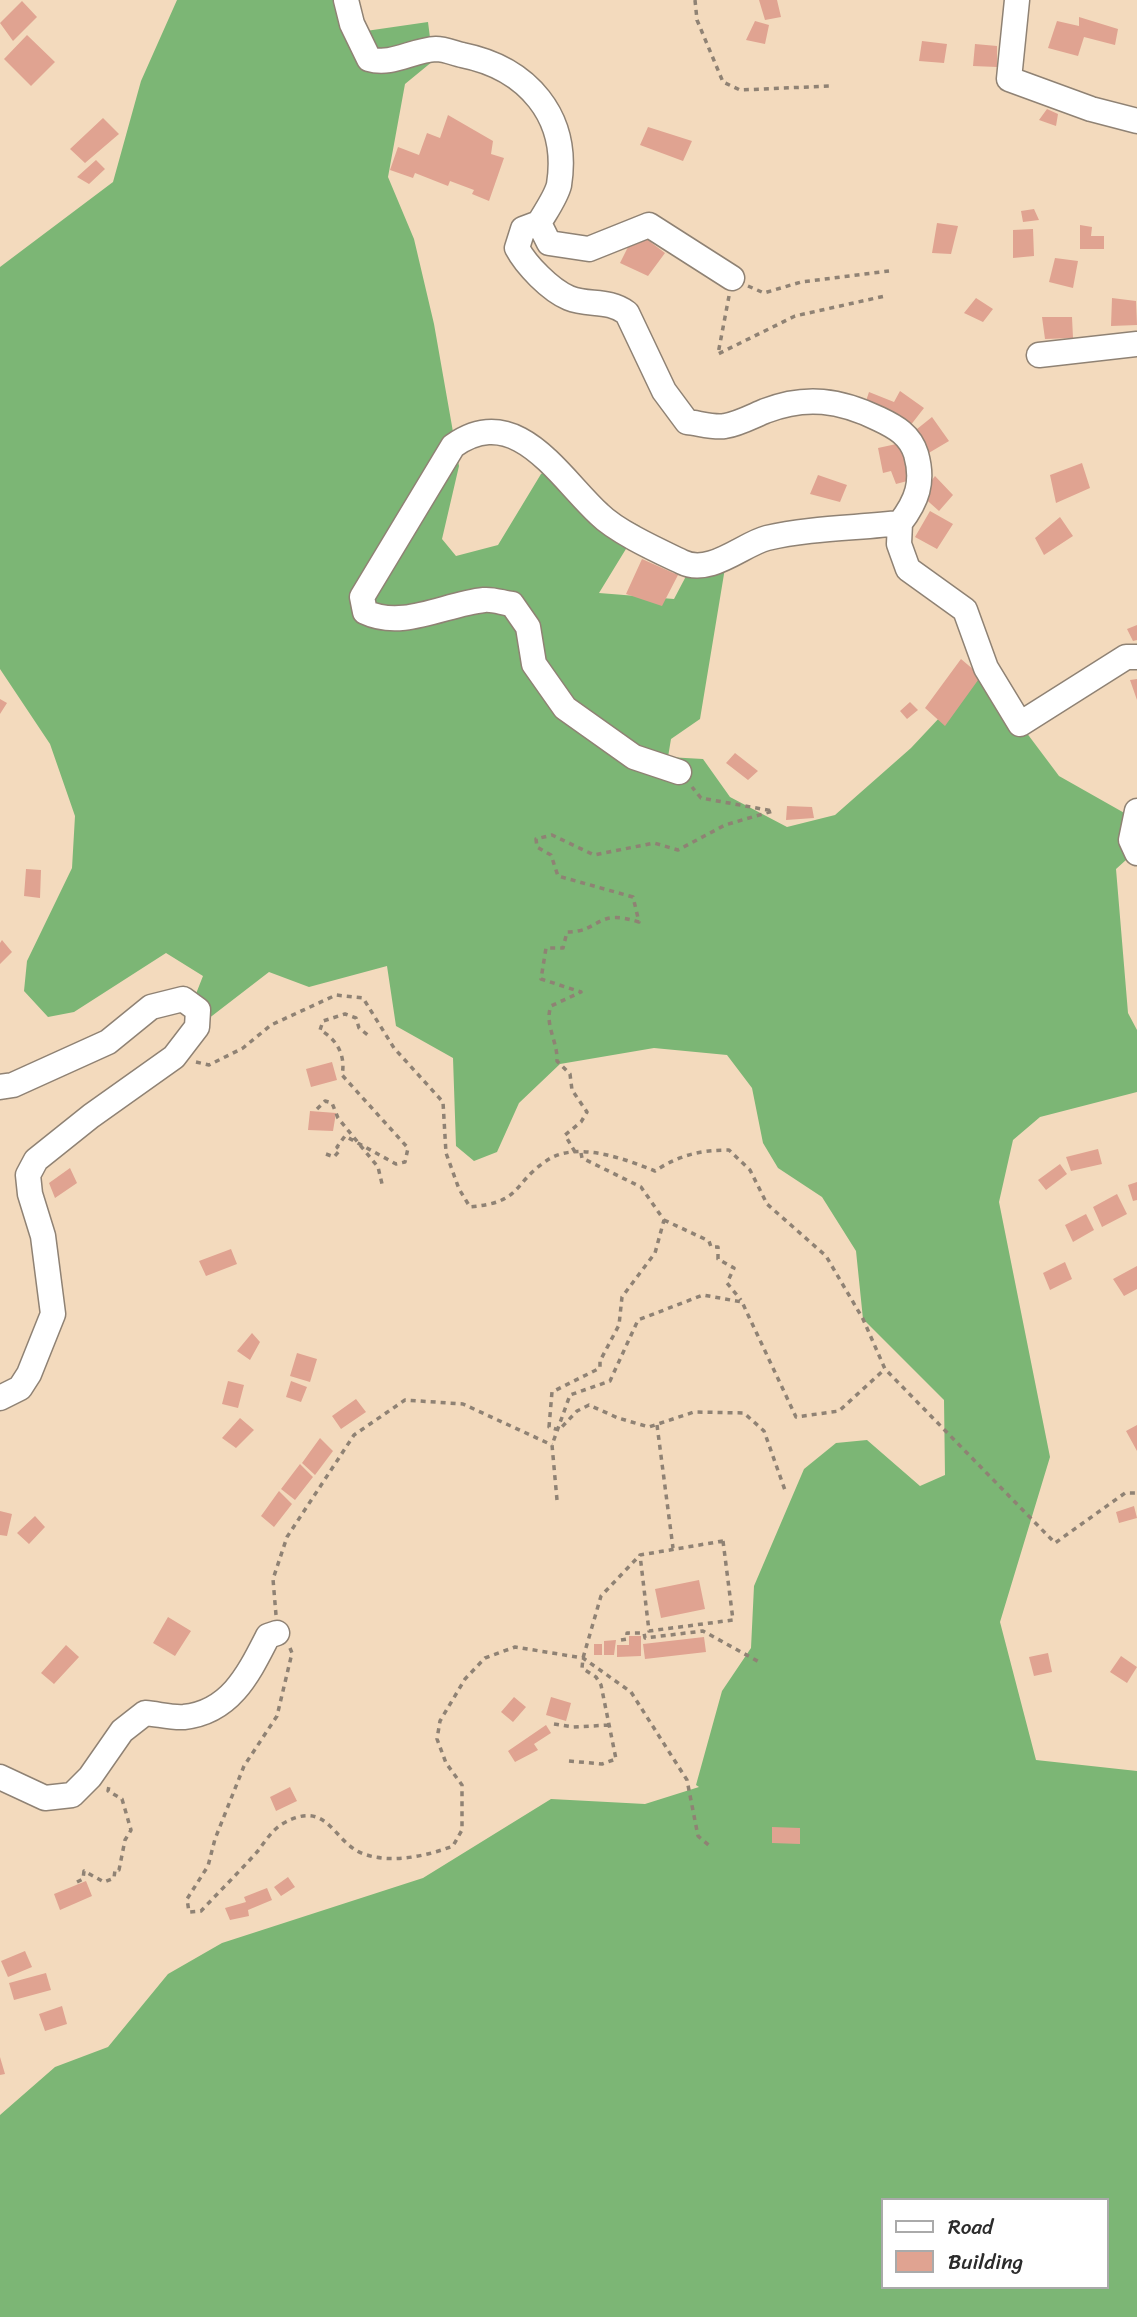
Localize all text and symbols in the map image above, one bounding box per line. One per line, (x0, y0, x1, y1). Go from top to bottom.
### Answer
legend (881, 2198, 1109, 2289)
text: Road (948, 2208, 993, 2246)
text: Building (948, 2243, 1023, 2281)

